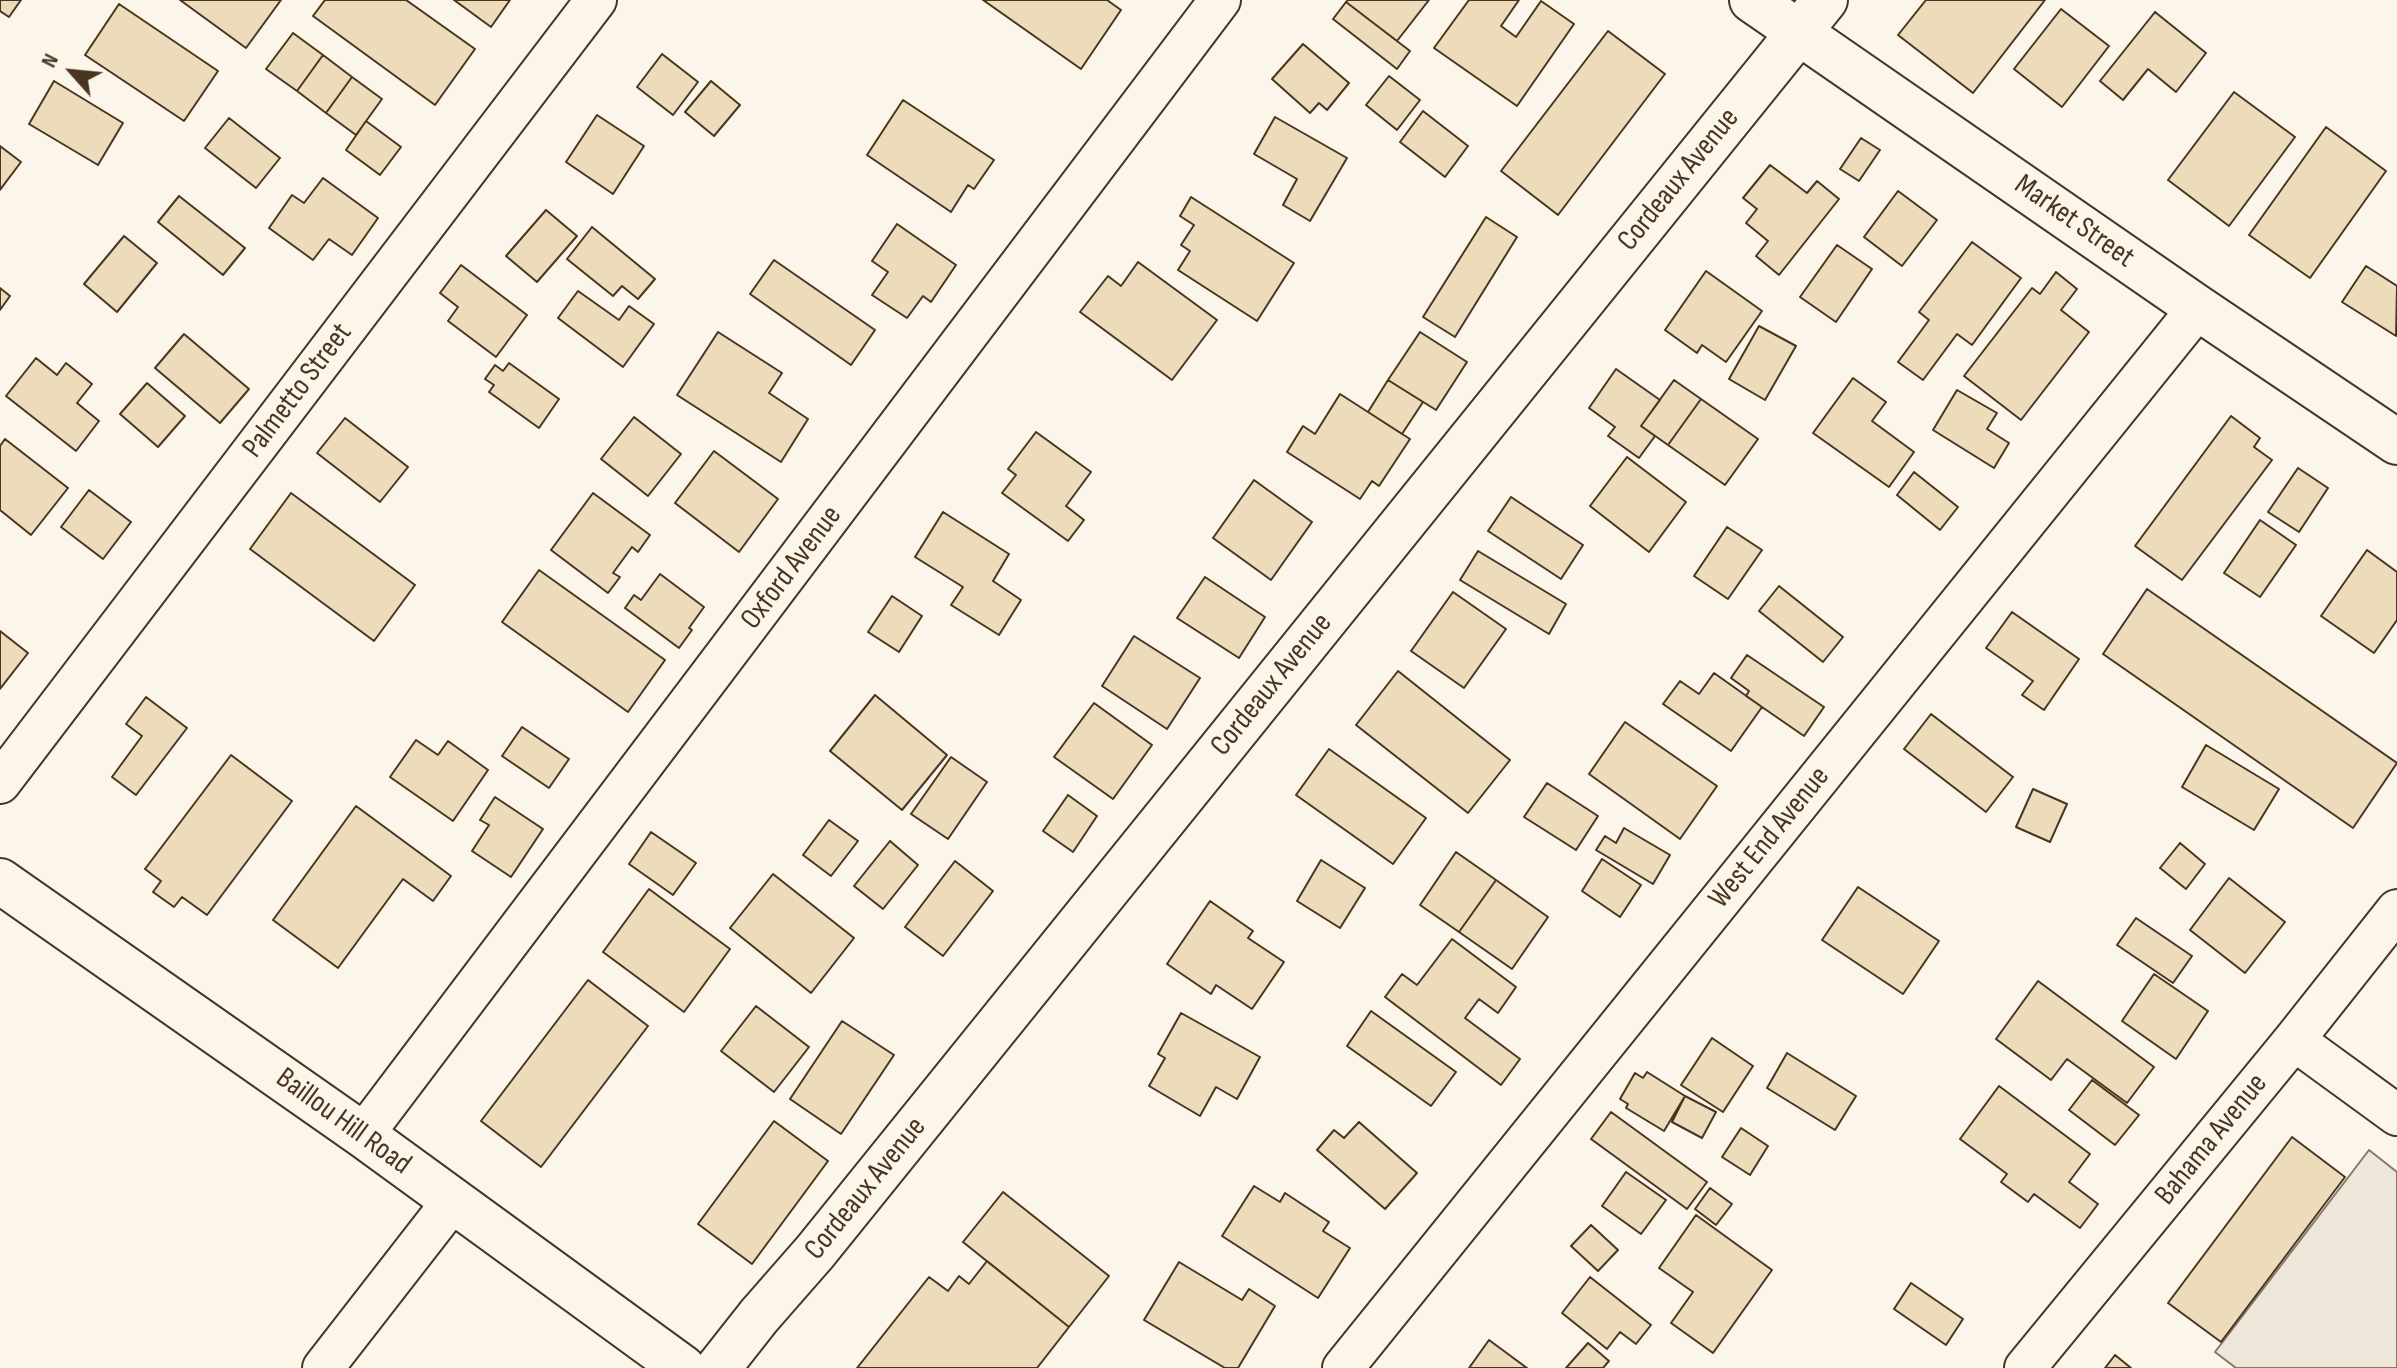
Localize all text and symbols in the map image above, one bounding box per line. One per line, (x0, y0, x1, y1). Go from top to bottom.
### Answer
north arrow (32, 32, 112, 112)
text: N (35, 50, 65, 72)
street label: Cordeaux Avenue (1611, 101, 1747, 259)
street label: Market Street (2007, 168, 2141, 276)
street label: Palmetto Street (236, 317, 360, 465)
street label: Oxford Avenue (734, 499, 850, 637)
street label: Cordeaux Avenue (1204, 606, 1340, 764)
street label: West End Avenue (1702, 760, 1838, 916)
street label: Baillou Hill Road (268, 1061, 418, 1183)
street label: Bahama Avenue (2148, 1067, 2276, 1213)
street label: Cordeaux Avenue (798, 1110, 934, 1268)

